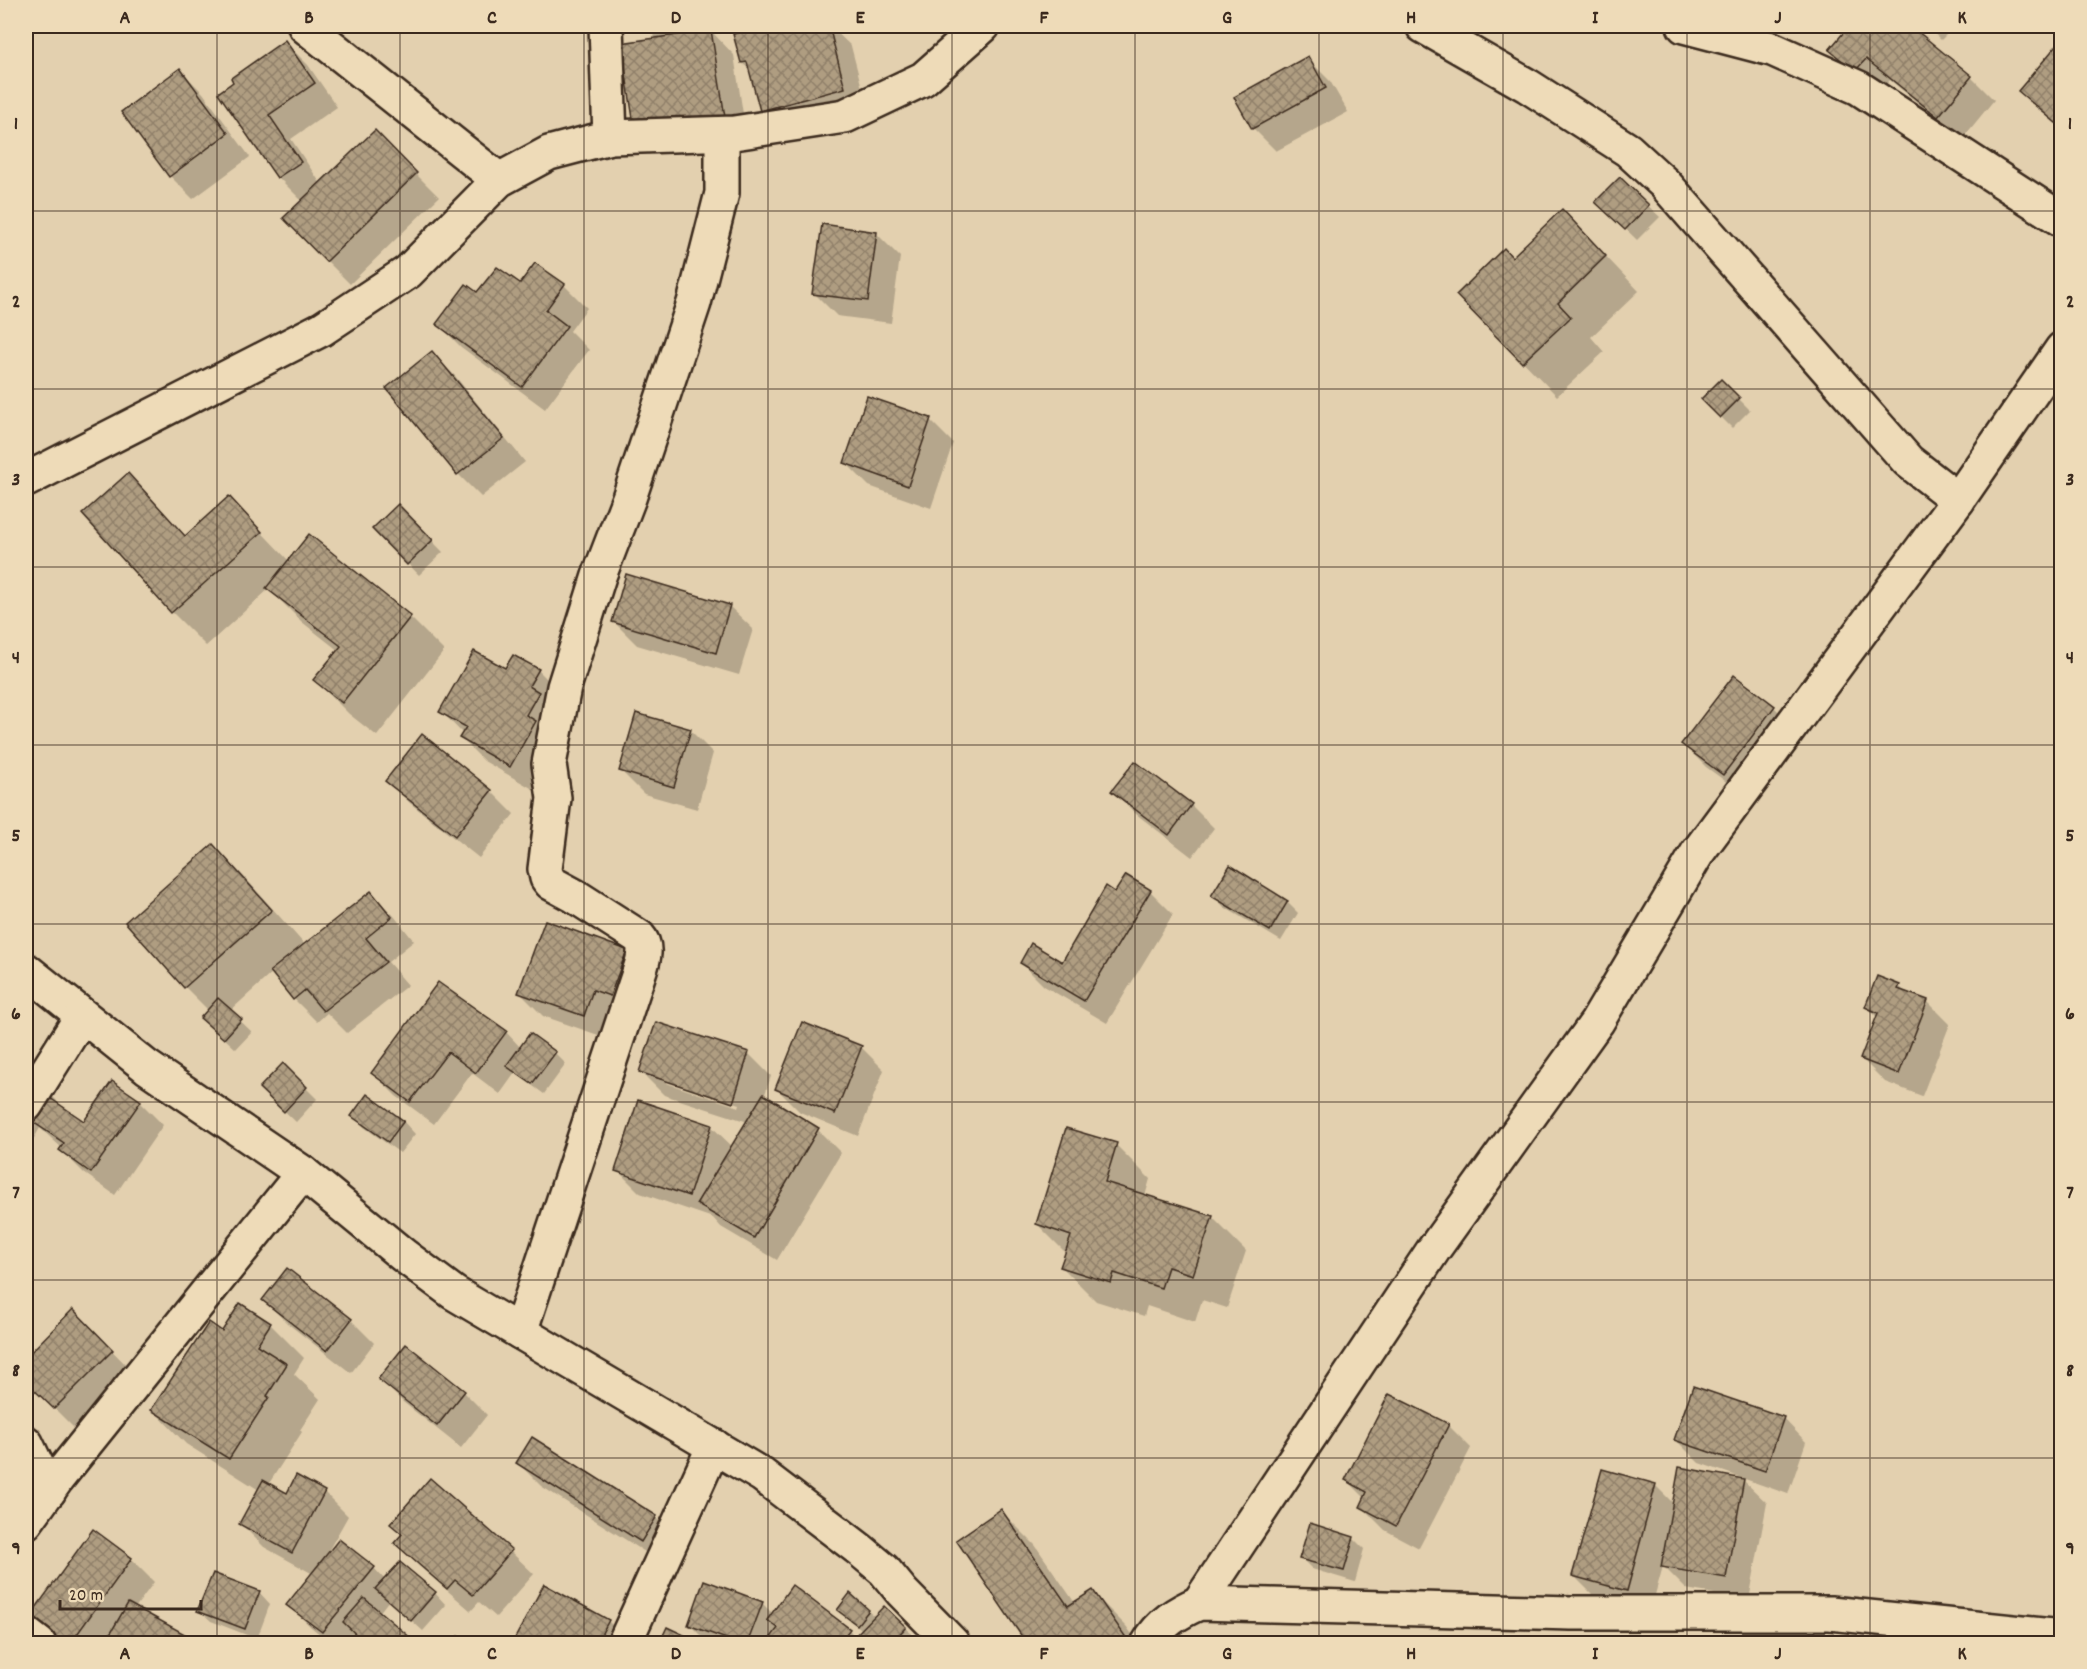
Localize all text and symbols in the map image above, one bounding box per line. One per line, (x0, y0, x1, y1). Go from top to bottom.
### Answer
text: A (120, 5, 131, 33)
text: B (304, 5, 314, 33)
text: C (487, 5, 497, 33)
text: D (671, 5, 682, 33)
text: E (855, 5, 865, 33)
text: F (1040, 5, 1050, 33)
text: G (1222, 5, 1232, 33)
text: H (1406, 5, 1416, 33)
text: I (1592, 5, 1599, 33)
text: J (1774, 5, 1782, 33)
text: K (1957, 5, 1967, 33)
text: 1 (14, 111, 18, 139)
text: 1 (2068, 111, 2072, 139)
text: 2 (12, 289, 20, 317)
text: 2 (2066, 289, 2074, 317)
text: 3 (12, 467, 20, 495)
text: 3 (2066, 467, 2074, 495)
text: 4 (12, 645, 20, 673)
text: 4 (2066, 645, 2074, 673)
text: 5 (11, 823, 21, 851)
text: 5 (2065, 823, 2075, 851)
text: 6 (11, 1001, 21, 1029)
text: 6 (2065, 1001, 2075, 1029)
text: 7 (12, 1180, 20, 1208)
text: 7 (2066, 1180, 2074, 1208)
text: 8 (12, 1358, 20, 1386)
text: 8 (2066, 1358, 2074, 1386)
text: 9 (11, 1536, 21, 1564)
text: 9 (2065, 1536, 2075, 1564)
scale bar (60, 1573, 201, 1611)
text: 20 m (69, 1584, 103, 1609)
text: A (120, 1641, 131, 1669)
text: B (304, 1641, 314, 1669)
text: C (487, 1641, 497, 1669)
text: D (671, 1641, 682, 1669)
text: E (855, 1641, 865, 1669)
text: F (1040, 1641, 1050, 1669)
text: G (1222, 1641, 1232, 1669)
text: H (1406, 1641, 1416, 1669)
text: I (1592, 1641, 1599, 1669)
text: J (1774, 1641, 1782, 1669)
text: K (1957, 1641, 1967, 1669)

